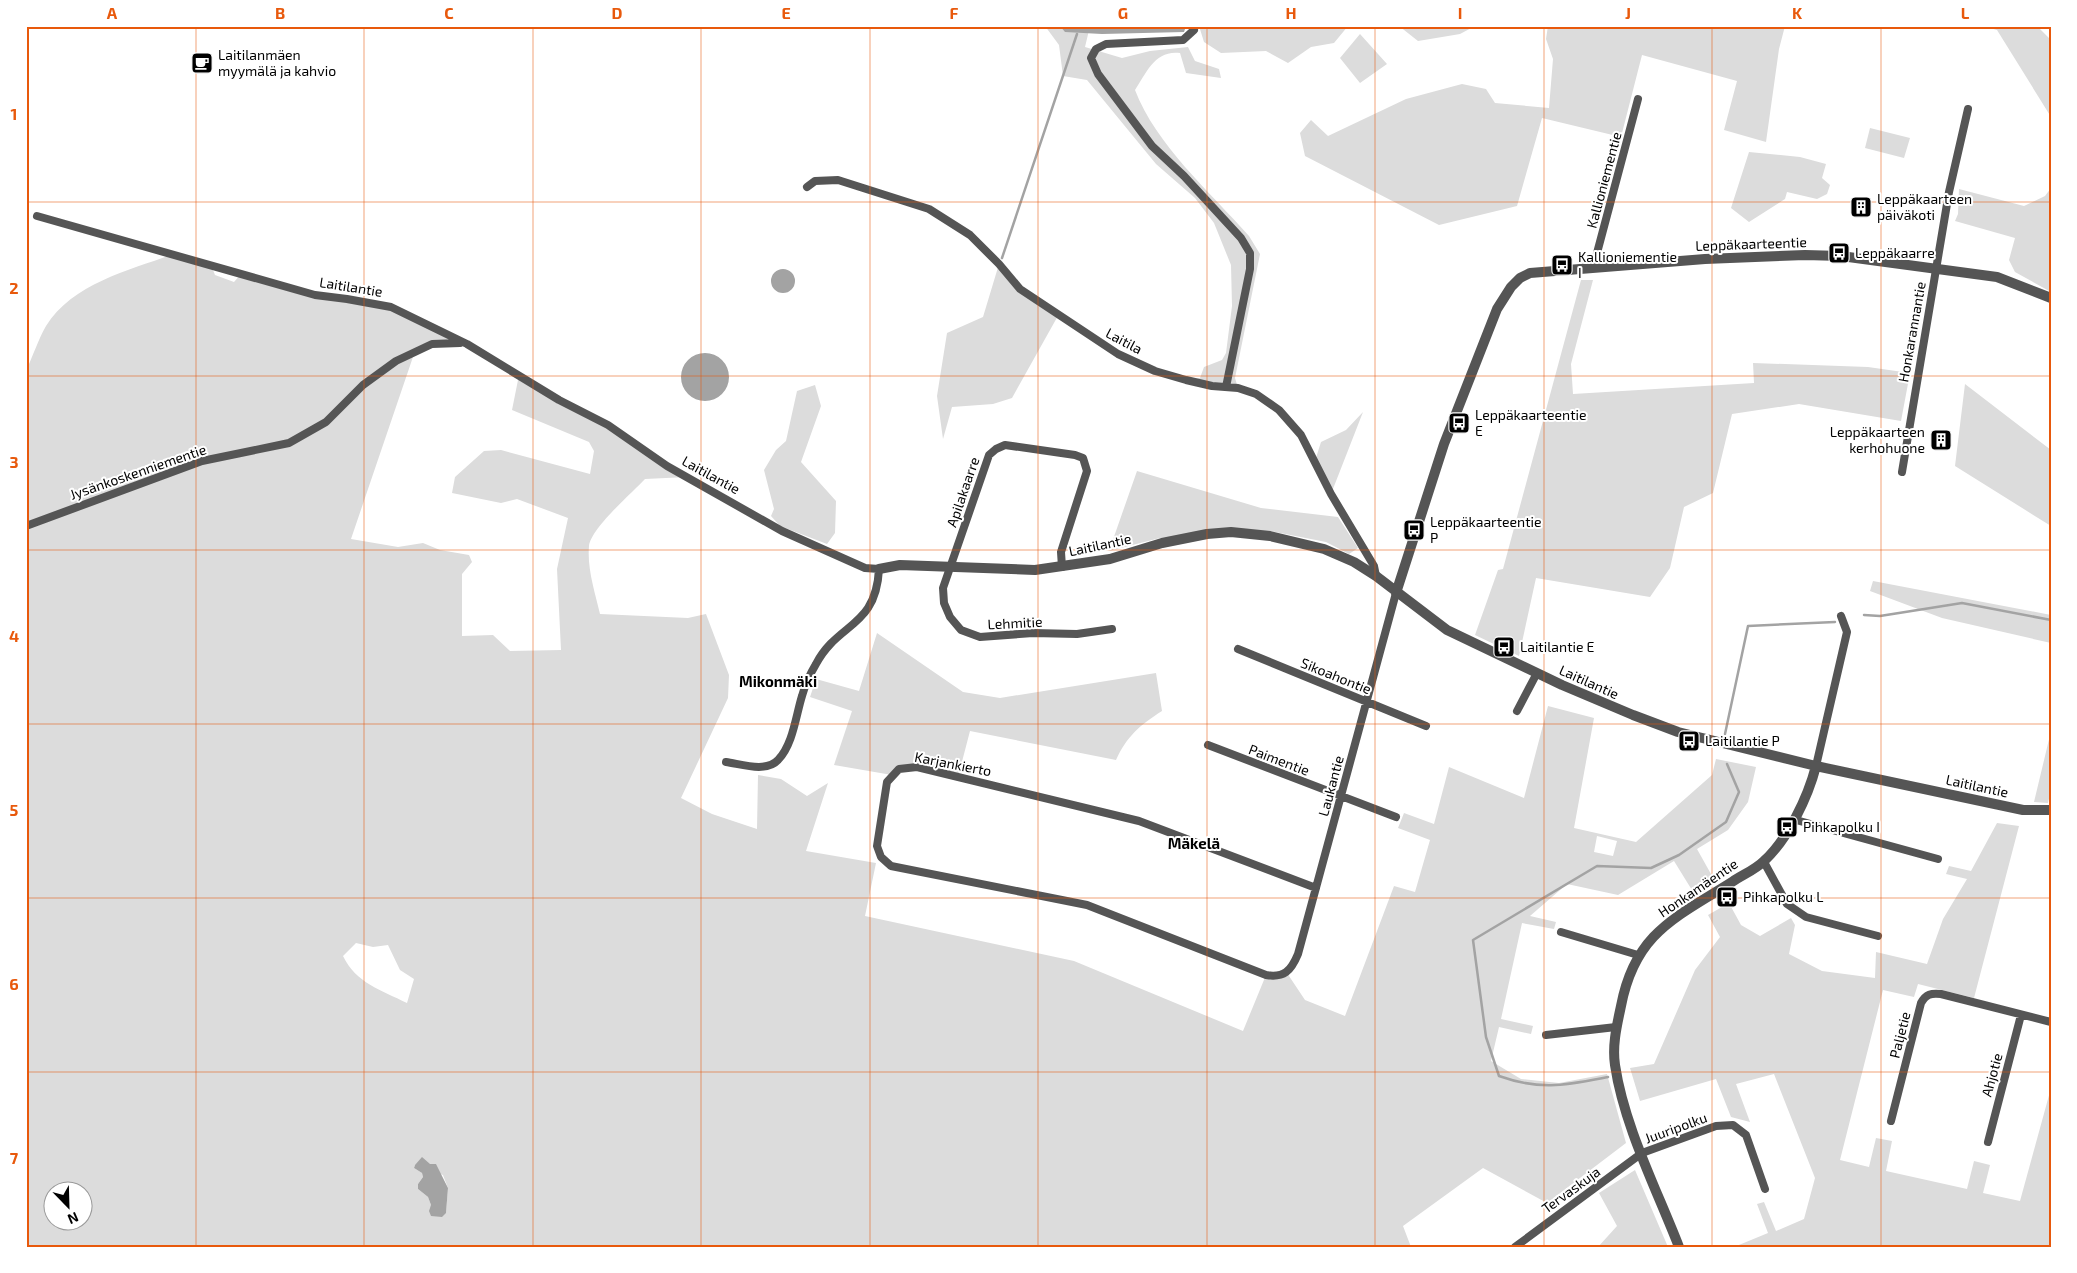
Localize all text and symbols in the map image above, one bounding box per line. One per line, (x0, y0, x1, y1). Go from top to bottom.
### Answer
text: A (107, 3, 118, 22)
text: B (275, 3, 285, 22)
text: C (444, 3, 454, 22)
text: D (612, 3, 623, 22)
text: E (781, 3, 791, 22)
text: F (950, 3, 959, 22)
text: G (1118, 3, 1128, 22)
text: H (1285, 3, 1297, 22)
text: I (1458, 3, 1462, 22)
text: J (1625, 3, 1631, 22)
text: K (1792, 3, 1803, 22)
text: L (1961, 3, 1970, 22)
place label: Laitilanmäen myymälä ja kahvio (218, 46, 336, 79)
cafe icon: Laitilanmäen myymälä ja kahvio (190, 51, 214, 75)
text: 1 (11, 104, 17, 123)
street label: Kallioniementie (1582, 130, 1625, 230)
place label: Leppäkaarteen päiväkoti (1877, 190, 1972, 223)
building icon: Leppäkaarteen päiväkoti (1849, 195, 1873, 219)
street label: Leppäkaarteentie (1695, 233, 1807, 254)
bus stop icon: Leppäkaarre (1827, 241, 1851, 265)
place label: Leppäkaarre (1855, 244, 1935, 261)
place label: Kallioniementie I (1578, 248, 1677, 281)
bus stop icon: Kallioniementie I (1550, 253, 1574, 277)
street label: Laitilantie (318, 273, 384, 300)
text: 2 (9, 278, 19, 297)
street label: Honkarannantie (1894, 280, 1929, 384)
street label: Laitila (1103, 324, 1145, 357)
place label: Leppäkaarteentie E (1475, 406, 1587, 439)
bus stop icon: Leppäkaarteentie E (1447, 411, 1471, 435)
place label: Leppäkaarteen kerhohuone (1830, 423, 1925, 456)
building icon: Leppäkaarteen kerhohuone (1929, 428, 1953, 452)
street label: Jysänkoskenniementie (67, 440, 208, 503)
text: 3 (9, 452, 19, 471)
street label: Laitilantie (679, 452, 743, 497)
street label: Apilakaarre (943, 454, 982, 529)
place label: Leppäkaarteentie P (1430, 513, 1542, 546)
bus stop icon: Leppäkaarteentie P (1402, 518, 1426, 542)
street label: Laitilantie (1067, 530, 1133, 559)
street label: Lehmitie (987, 613, 1043, 632)
text: 4 (9, 626, 19, 645)
bus stop icon: Laitilantie E (1492, 635, 1516, 659)
place label: Laitilantie E (1520, 638, 1595, 655)
street label: Sikoahontie (1298, 654, 1374, 697)
street label: Laitilantie (1557, 661, 1622, 702)
district label: Mikonmäki (739, 672, 817, 690)
bus stop icon: Laitilantie P (1677, 729, 1701, 753)
place label: Laitilantie P (1705, 732, 1780, 749)
street label: Paimentie (1246, 740, 1312, 779)
street label: Karjankierto (913, 748, 993, 779)
street label: Laukantie (1314, 754, 1347, 818)
street label: Laitilantie (1944, 771, 2010, 800)
text: 5 (10, 800, 19, 819)
bus stop icon: Pihkapolku I (1775, 815, 1799, 839)
place label: Pihkapolku I (1803, 818, 1880, 835)
district label: Mäkelä (1168, 834, 1220, 852)
street label: Honkamäentie (1655, 855, 1741, 920)
bus stop icon: Pihkapolku L (1715, 885, 1739, 909)
place label: Pihkapolku L (1743, 888, 1823, 905)
text: 6 (9, 974, 19, 993)
street label: Paljetie (1886, 1010, 1913, 1060)
street label: Ahjotie (1978, 1051, 2006, 1099)
street label: Juuripolku (1642, 1108, 1709, 1147)
text: 7 (10, 1148, 19, 1167)
street label: Tervaskuja (1538, 1163, 1603, 1216)
north arrow (42, 1180, 92, 1230)
text: N (65, 1209, 81, 1228)

